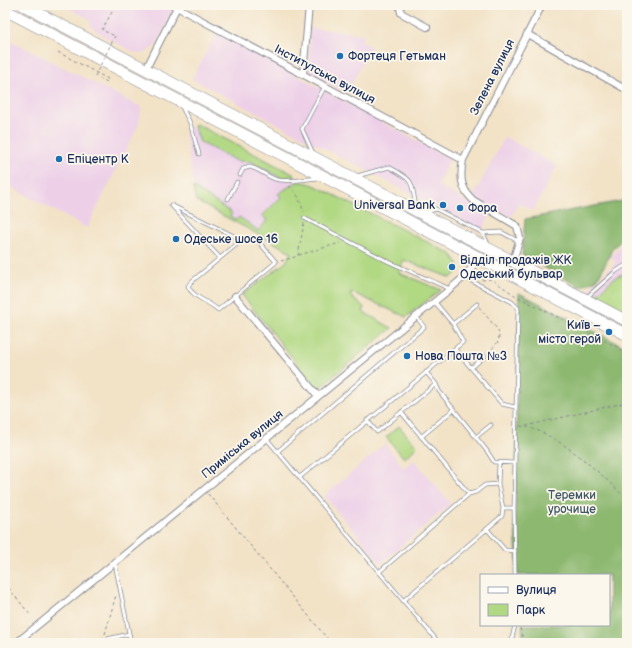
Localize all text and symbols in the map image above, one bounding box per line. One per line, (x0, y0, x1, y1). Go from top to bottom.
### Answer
street label: Зелена вулиця (467, 36, 518, 118)
street label: Інститутська вулиця (272, 41, 378, 108)
place label: Фортеця Гетьман (348, 49, 446, 64)
marker: Фортеця Гетьман (335, 51, 345, 61)
place label: Епіцентр К (67, 152, 129, 167)
marker: Епіцентр К (54, 154, 64, 164)
place label: Universal Bank (354, 198, 435, 213)
marker: Universal Bank (438, 200, 448, 210)
place label: Фора (468, 201, 497, 216)
marker: Фора (455, 203, 465, 213)
place label: Одеське шосе 16 (184, 232, 278, 247)
marker: Одеське шосе 16 (171, 234, 181, 244)
place label: Відділ продажів ЖК Одеський бульвар (460, 253, 572, 282)
marker: Відділ продажів ЖК Одеський бульвар (447, 262, 457, 272)
place label: Київ – місто герой (538, 318, 601, 347)
marker: Київ – місто герой (604, 327, 614, 337)
place label: Нова Пошта №3 (415, 349, 507, 364)
marker: Нова Пошта №3 (402, 351, 412, 361)
street label: Приміська вулиця (198, 407, 286, 482)
park label: Теремки урочище (548, 488, 596, 517)
legend (480, 574, 610, 626)
text: Вулиця (516, 583, 557, 598)
text: Парк (516, 603, 546, 618)

